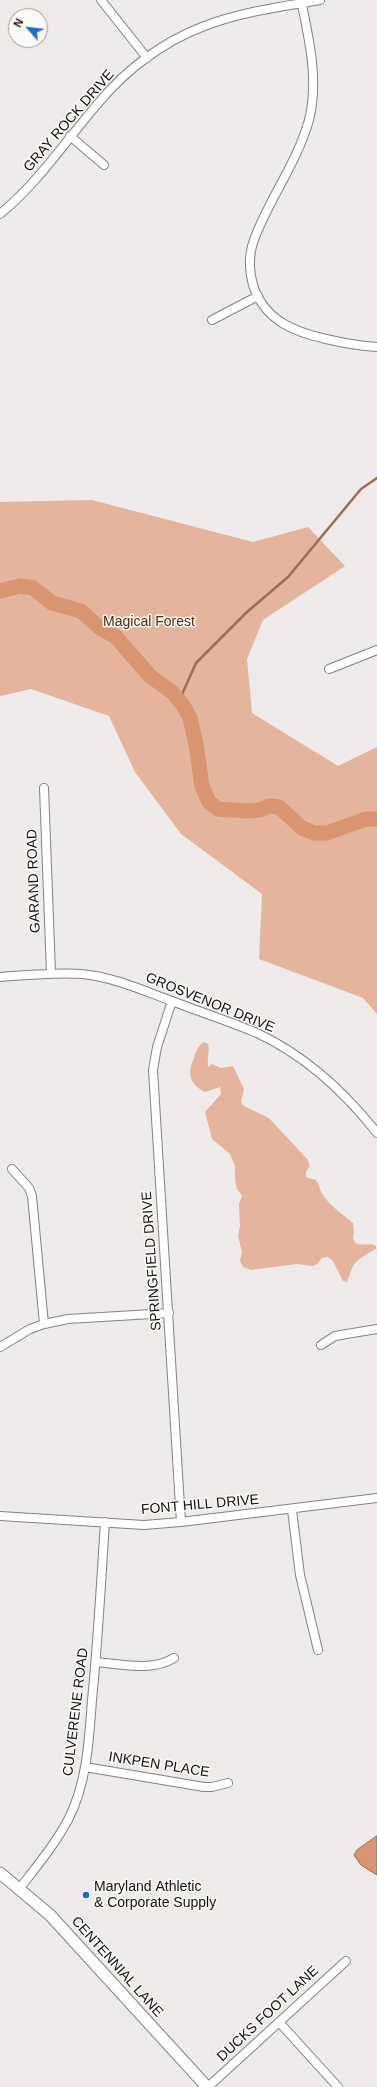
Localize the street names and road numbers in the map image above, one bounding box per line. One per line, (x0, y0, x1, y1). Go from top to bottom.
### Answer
street label: GRAY ROCK DRIVE (20, 67, 118, 175)
street label: GARAND ROAD (24, 829, 44, 933)
street label: GROSVENOR DRIVE (143, 969, 277, 1037)
street label: SPRINGFIELD DRIVE (139, 1191, 165, 1331)
street label: FONT HILL DRIVE (140, 1491, 260, 1519)
street label: CULVERENE ROAD (60, 1647, 92, 1777)
street label: INKPEN PLACE (107, 1749, 211, 1781)
street label: CENTENNIAL LANE (68, 1913, 166, 2021)
street label: DUCKS FOOT LANE (214, 1963, 322, 2065)

